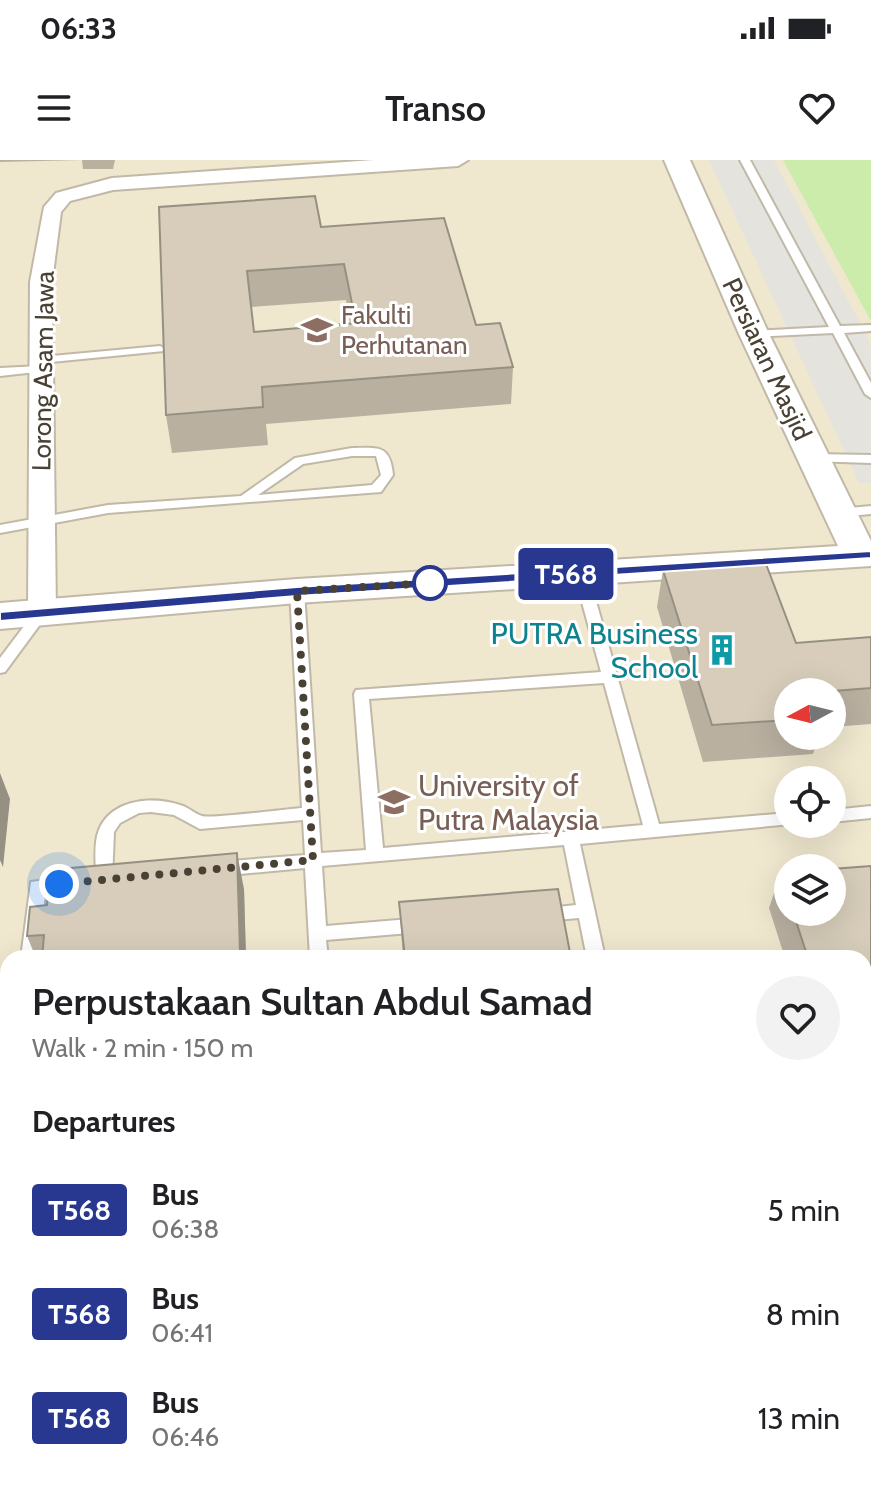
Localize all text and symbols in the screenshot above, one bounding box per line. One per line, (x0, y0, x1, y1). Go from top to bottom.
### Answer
text: 06:33 (40, 10, 117, 47)
icon: menu (32, 86, 76, 130)
text: Transo (385, 86, 486, 130)
icon: heart (795, 86, 839, 130)
street label: Lorong Asam Jawa (25, 270, 61, 471)
street label: Persiaran Masjid (715, 273, 819, 445)
place label: Fakulti Perhutanan (341, 299, 468, 361)
school or university icon: Fakulti Perhutanan (300, 313, 334, 347)
line badge: T568 (510, 548, 622, 600)
text: T568 (534, 557, 598, 591)
unlabelled marker (413, 566, 447, 600)
place label: PUTRA Business School (491, 615, 698, 686)
building icon: PUTRA Business School (705, 633, 739, 667)
north arrow (774, 678, 846, 750)
map controls (774, 678, 846, 926)
button: locate (774, 766, 846, 838)
place label: University of Putra Malaysia (418, 767, 600, 838)
school or university icon: University of Putra Malaysia (377, 785, 411, 819)
button: layers (774, 854, 846, 926)
your location (39, 864, 79, 904)
button: heart (756, 976, 840, 1060)
text: Perpustakaan Sultan Abdul Samad (32, 978, 593, 1025)
text: Walk · 2 min · 150 m (32, 1032, 253, 1064)
text: Departures (32, 1103, 176, 1140)
text: Bus (151, 1176, 199, 1213)
text: 5 min (768, 1192, 840, 1229)
text: T568 (48, 1193, 111, 1227)
text: 06:38 (151, 1213, 219, 1245)
text: Bus (151, 1280, 199, 1317)
text: 8 min (766, 1296, 840, 1333)
text: T568 (48, 1297, 111, 1331)
text: 06:41 (151, 1317, 213, 1349)
text: Bus (151, 1384, 199, 1421)
text: 13 min (758, 1400, 840, 1437)
text: T568 (48, 1401, 111, 1435)
text: 06:46 (151, 1421, 219, 1453)

